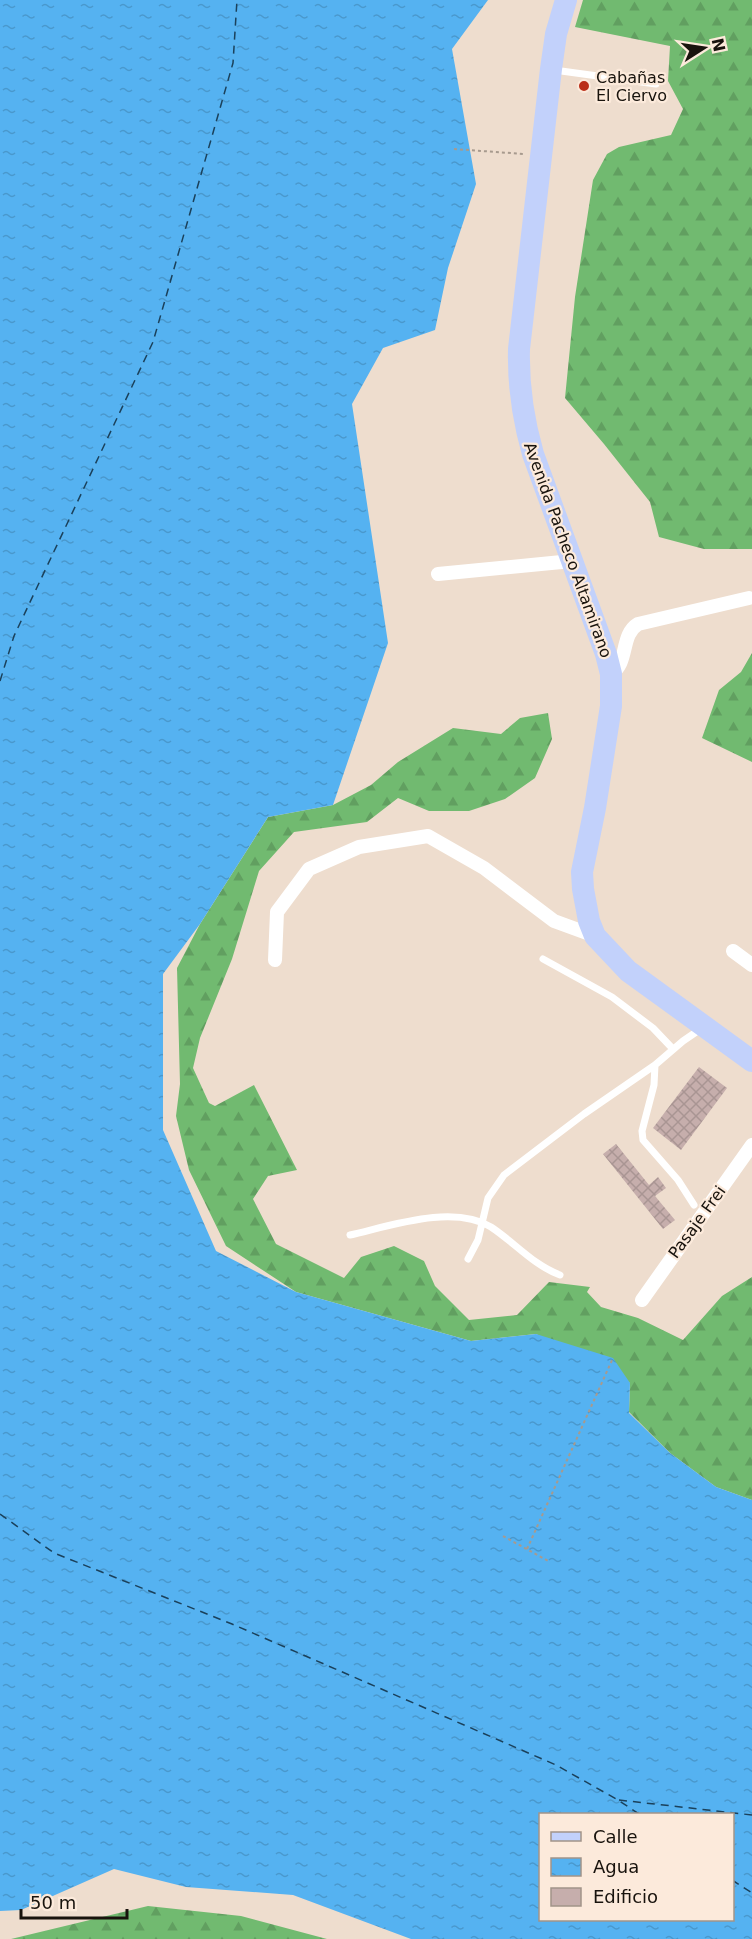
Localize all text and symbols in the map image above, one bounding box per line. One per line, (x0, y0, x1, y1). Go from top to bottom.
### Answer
north arrow (674, 18, 734, 78)
text: N (707, 36, 729, 54)
place label: Cabañas El Ciervo (596, 68, 667, 105)
marker: Cabañas El Ciervo (577, 79, 591, 93)
street label: Avenida Pacheco Altamirano (520, 440, 616, 660)
street label: Pasaje Frei (664, 1182, 730, 1262)
legend (539, 1813, 734, 1921)
text: Calle (593, 1826, 638, 1847)
text: Agua (593, 1856, 639, 1877)
scale bar (21, 1882, 128, 1920)
text: Edificio (593, 1886, 658, 1907)
text: 50 m (30, 1892, 76, 1913)

